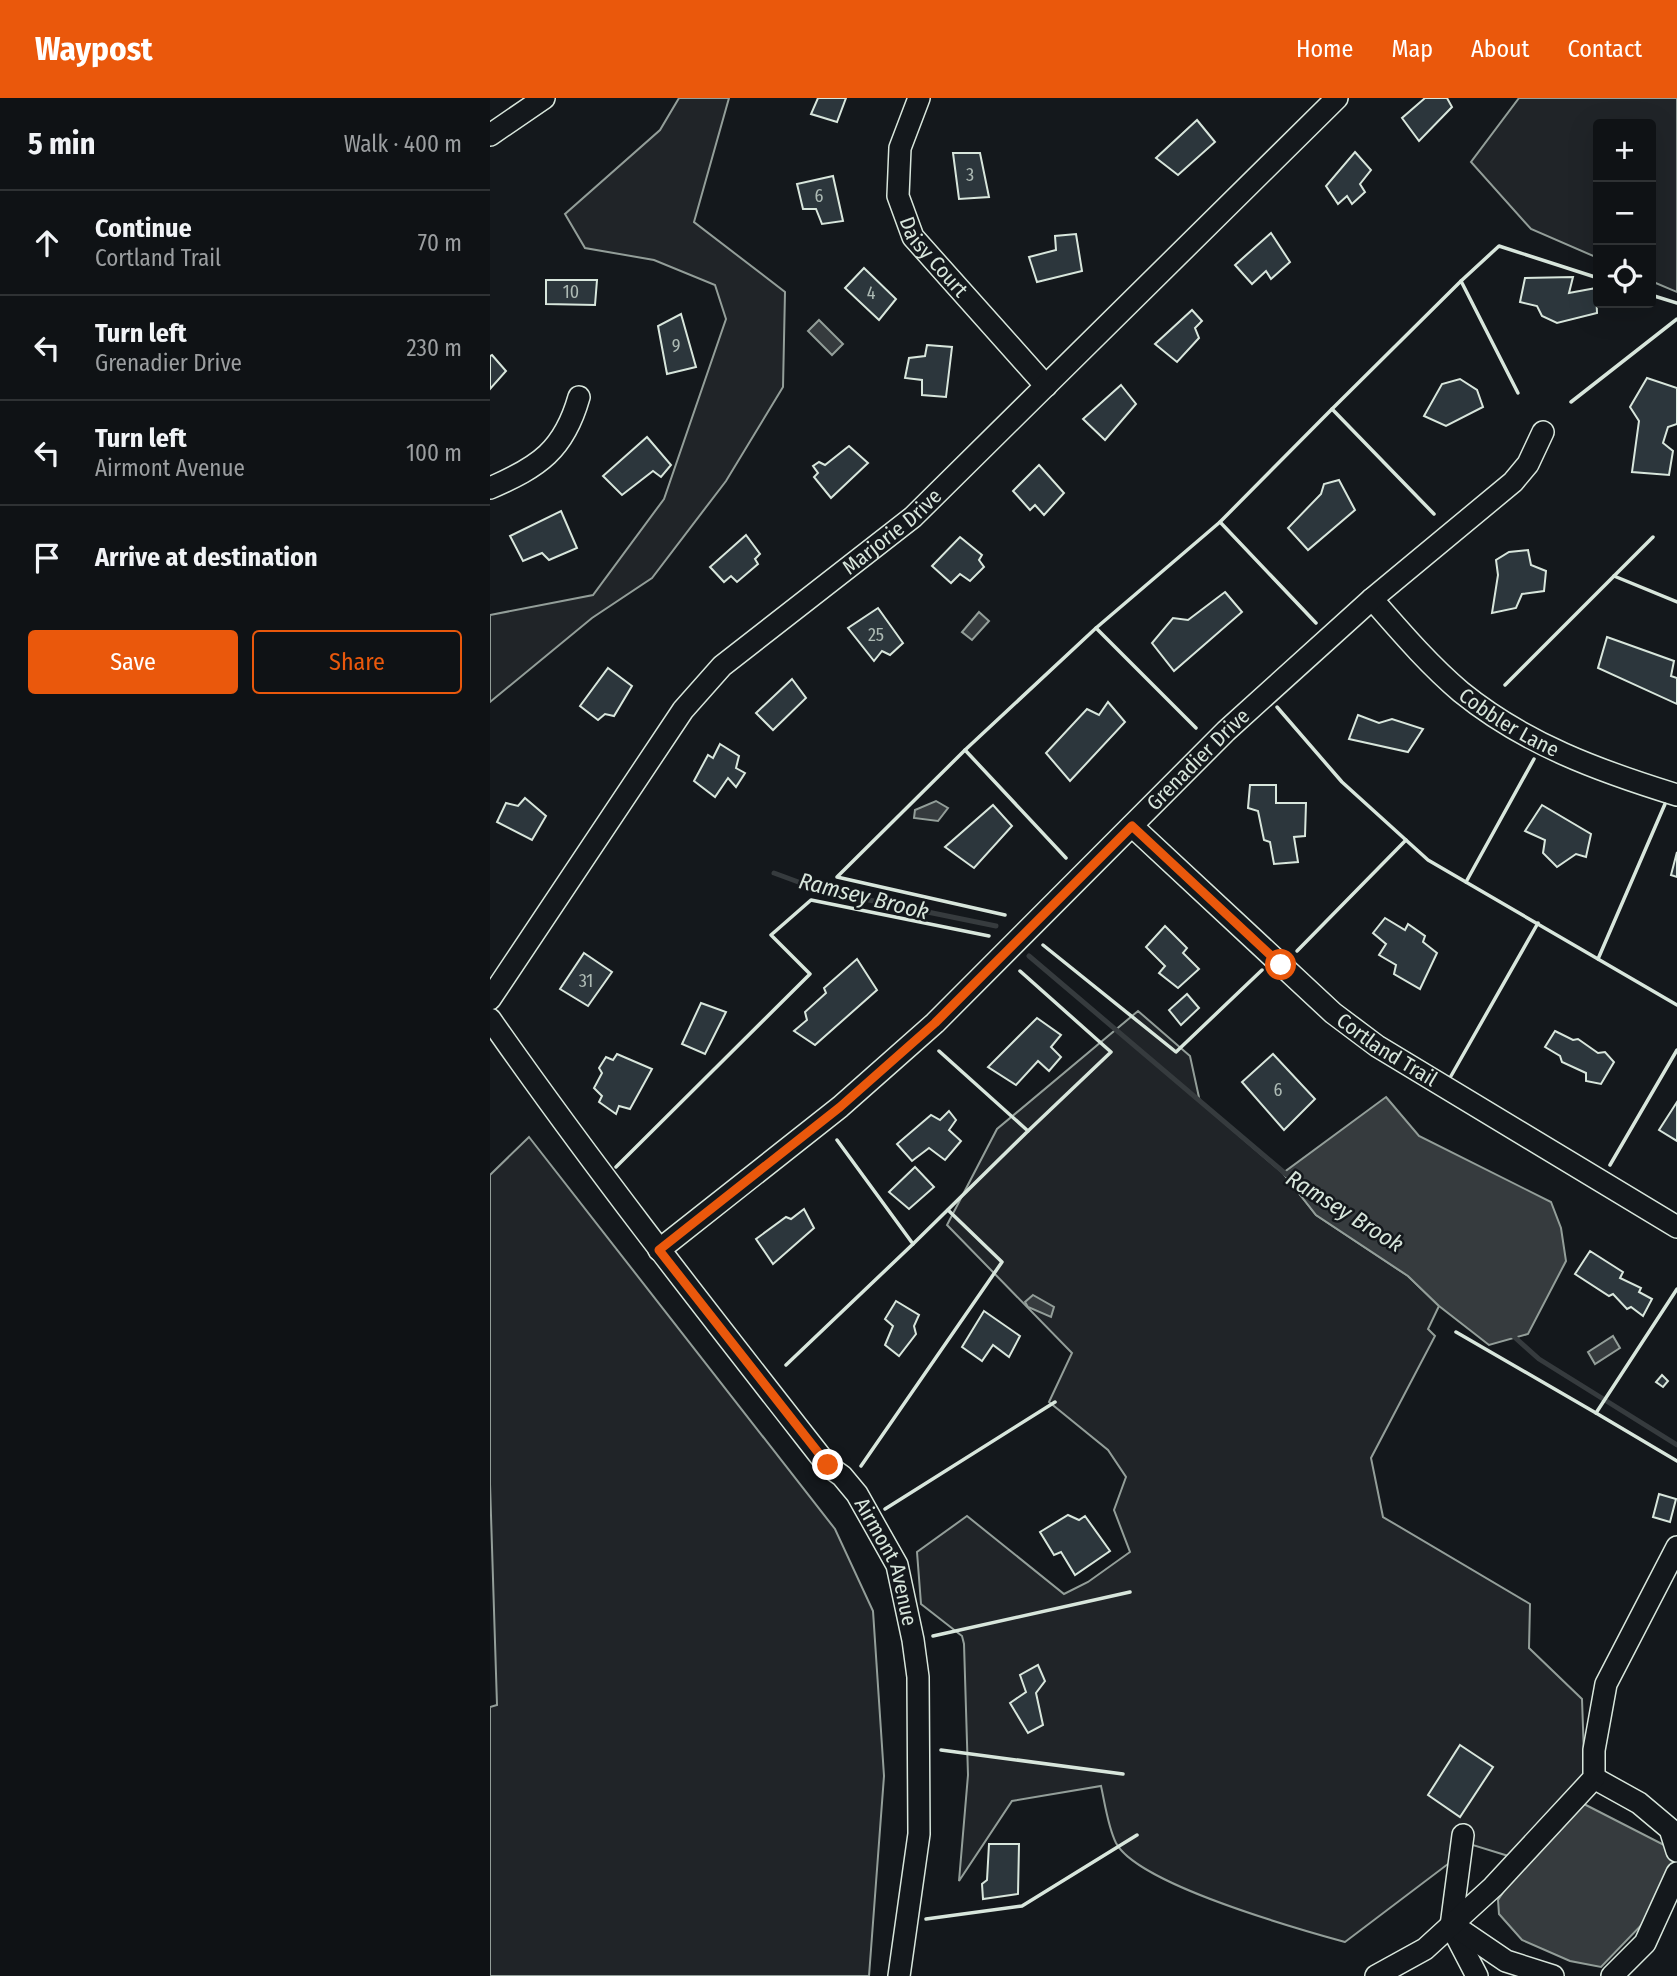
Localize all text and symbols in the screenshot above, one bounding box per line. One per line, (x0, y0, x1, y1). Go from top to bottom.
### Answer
text: Waypost (35, 29, 153, 69)
text: Home (1296, 35, 1353, 63)
text: Map (1391, 35, 1433, 63)
text: About (1471, 35, 1529, 63)
text: Contact (1567, 35, 1642, 63)
map controls (1593, 119, 1656, 308)
button: + (1593, 119, 1656, 182)
text: 5 min (28, 126, 95, 162)
text: Walk · 400 m (344, 130, 462, 158)
house number: 3 (966, 164, 974, 186)
button: − (1593, 182, 1656, 245)
house number: 6 (815, 185, 824, 207)
text: Continue (95, 213, 192, 244)
street label: Daisy Court (894, 213, 974, 303)
icon: ahead (28, 224, 66, 262)
text: 70 m (418, 229, 462, 257)
text: Cortland Trail (95, 244, 221, 272)
button: locate (1593, 245, 1656, 308)
house number: 10 (563, 281, 579, 303)
house number: 4 (867, 282, 876, 304)
text: Turn left (95, 318, 187, 349)
icon: left (28, 329, 66, 367)
text: 230 m (406, 334, 462, 362)
house number: 9 (672, 335, 680, 357)
text: Grenadier Drive (95, 349, 242, 377)
text: Turn left (95, 423, 187, 454)
icon: left (28, 434, 66, 472)
text: 100 m (406, 439, 462, 467)
text: Airmont Avenue (95, 454, 245, 482)
street label: Marjorie Drive (837, 483, 947, 580)
icon: arrive (28, 539, 66, 577)
text: Arrive at destination (95, 542, 318, 573)
house number: 25 (868, 624, 884, 646)
button: Save (28, 630, 238, 694)
button: Share (252, 630, 462, 694)
street label: Cobbler Lane (1454, 682, 1563, 763)
street label: Grenadier Drive (1141, 703, 1255, 816)
water label: Ramsey Brook (796, 866, 932, 926)
route start (1265, 949, 1296, 980)
house number: 31 (579, 970, 593, 992)
street label: Cortland Trail (1331, 1007, 1442, 1093)
house number: 6 (1274, 1079, 1283, 1101)
water label: Ramsey Brook (1281, 1164, 1409, 1258)
route end (812, 1449, 843, 1480)
street label: Airmont Avenue (849, 1493, 923, 1628)

